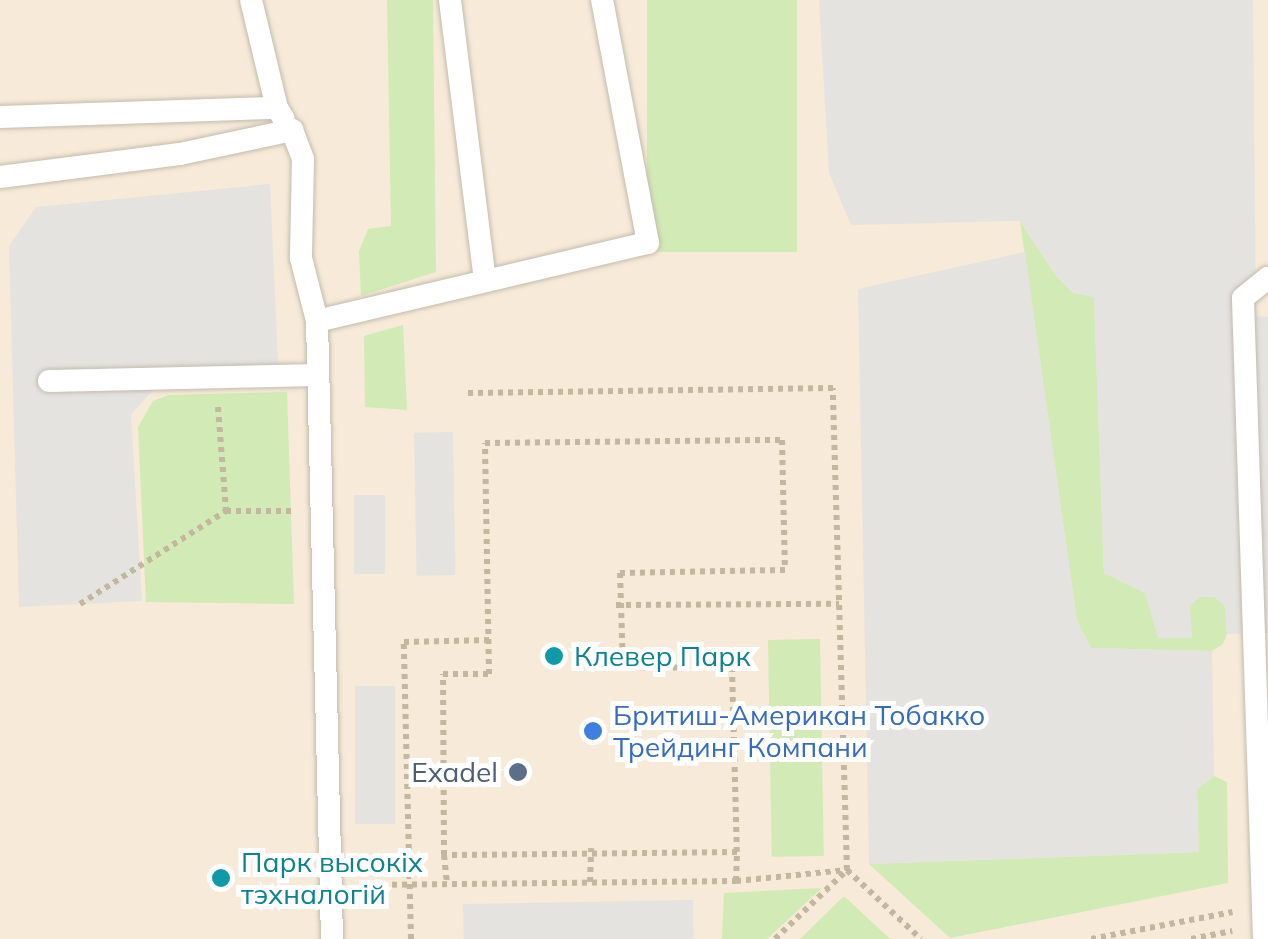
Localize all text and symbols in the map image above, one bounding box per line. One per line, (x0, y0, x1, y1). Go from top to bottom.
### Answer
place label: Клевер Парк (574, 639, 751, 673)
marker: Клевер Парк (543, 645, 565, 667)
place label: Бритиш-Американ Тобакко Трейдинг Компани (613, 698, 985, 764)
marker: Бритиш-Американ Тобакко Трейдинг Компани (582, 720, 604, 742)
place label: Exadel (411, 755, 498, 789)
marker: Exadel (507, 761, 529, 783)
place label: Парк высокіх тэхналогій (241, 845, 423, 911)
marker: Парк высокіх тэхналогій (210, 867, 232, 889)

